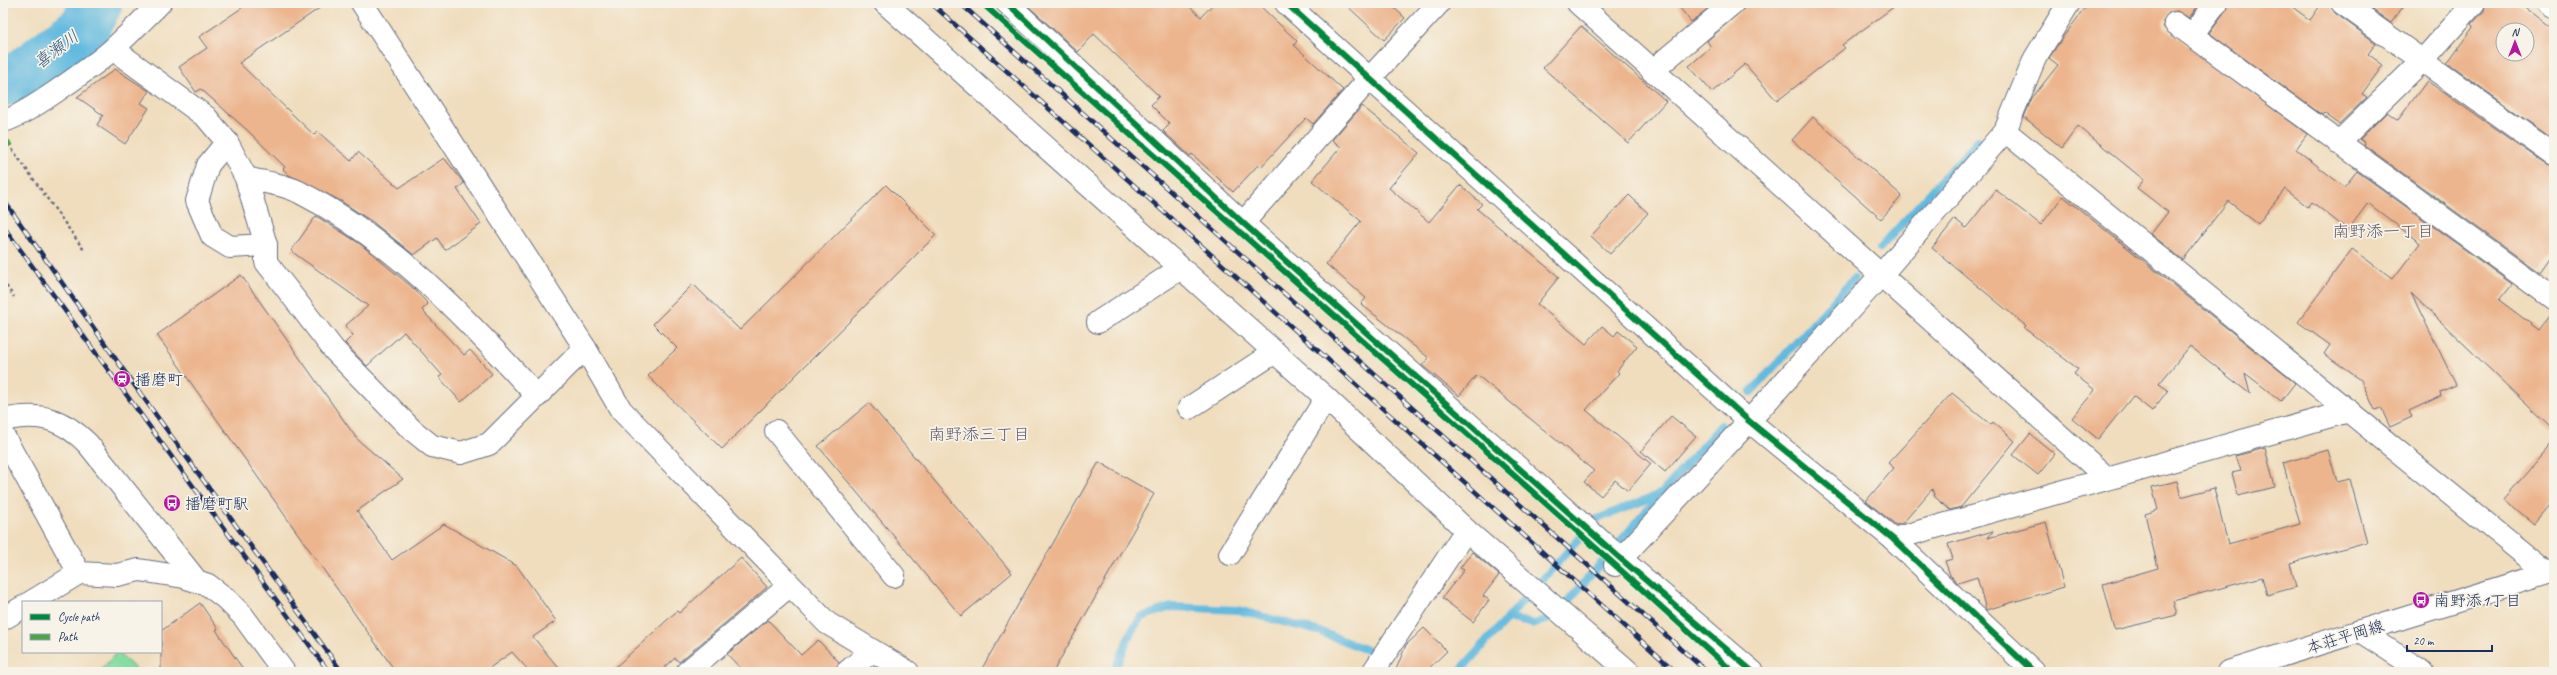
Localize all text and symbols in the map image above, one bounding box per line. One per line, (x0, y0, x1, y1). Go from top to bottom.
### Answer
north arrow (2495, 22, 2535, 62)
text: N (2512, 25, 2521, 39)
water label: 喜瀬川 (30, 26, 83, 73)
district label: 南野添一丁目 (2332, 221, 2434, 242)
station icon: 播磨町 (112, 369, 132, 389)
place label: 播磨町 (135, 370, 183, 390)
district label: 南野添三丁目 (928, 424, 1030, 445)
bus stop icon: 播磨町駅 (162, 493, 182, 513)
place label: 播磨町駅 (185, 494, 249, 514)
bus stop icon: 南野添1丁目 (2411, 590, 2431, 610)
place label: 南野添1丁目 (2434, 591, 2521, 611)
legend (22, 601, 162, 653)
text: Cycle path (58, 609, 100, 625)
street label: 本荘平岡線 (2304, 616, 2386, 658)
scale bar (2407, 627, 2492, 653)
text: Path (58, 629, 78, 645)
text: 20 m (2413, 633, 2435, 649)

